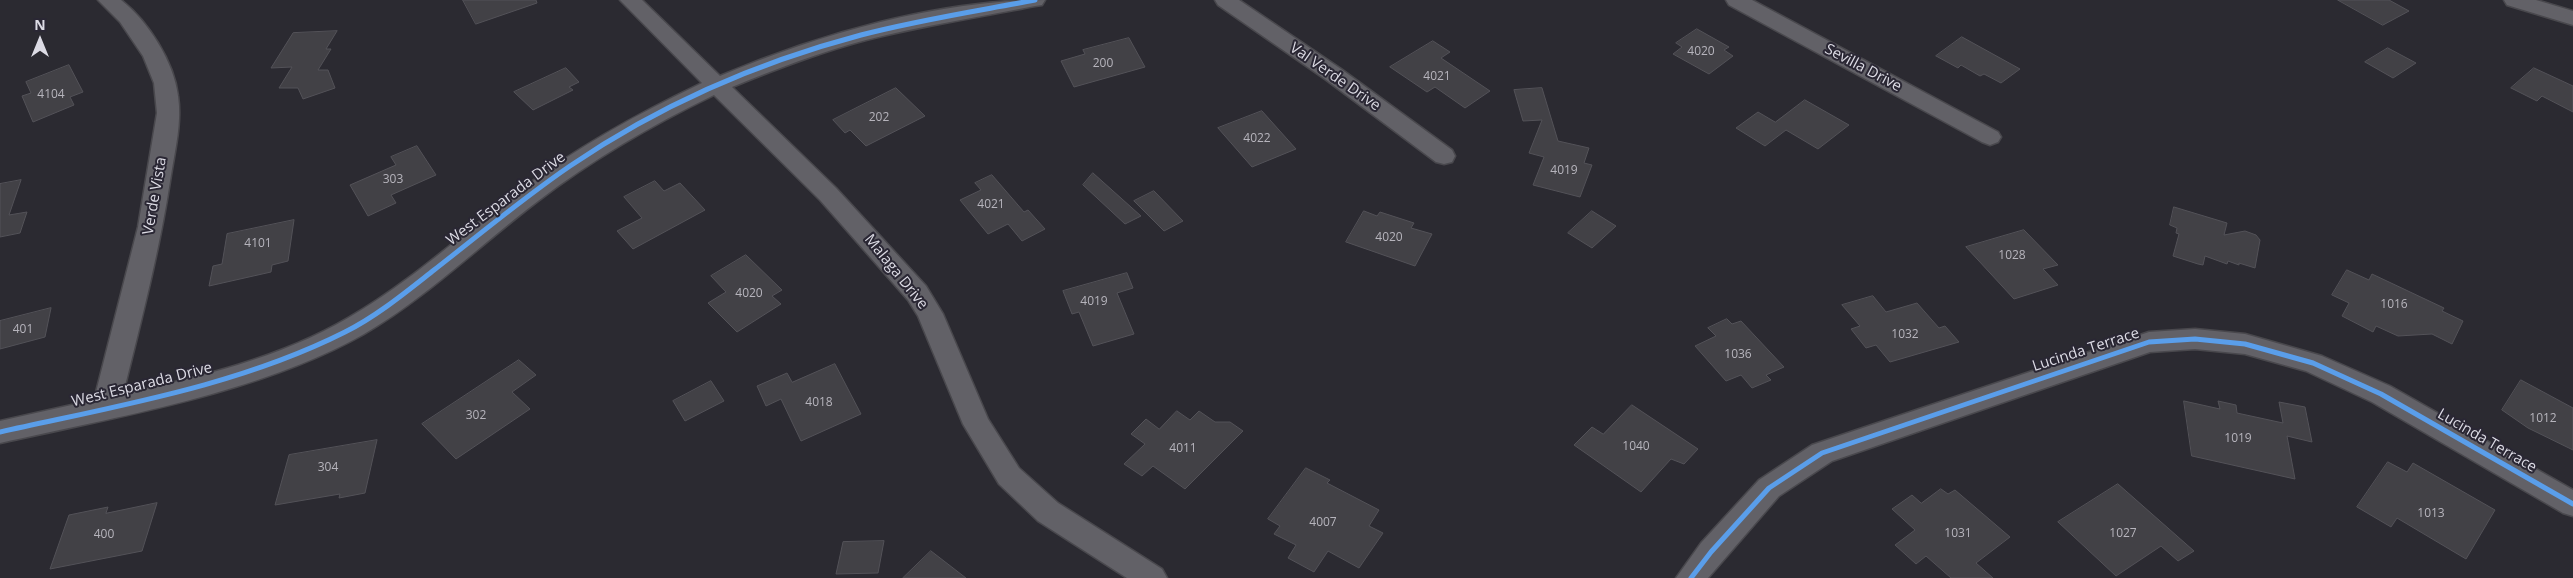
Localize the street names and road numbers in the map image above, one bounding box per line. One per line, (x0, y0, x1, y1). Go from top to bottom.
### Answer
street label: Val Verde Drive (1286, 39, 1384, 115)
street label: Sevilla Drive (1821, 40, 1905, 96)
street label: West Esparada Drive (443, 148, 569, 250)
street label: Verde Vista (139, 156, 171, 236)
street label: Malaga Drive (860, 231, 932, 313)
street label: Lucinda Terrace (2030, 324, 2142, 376)
street label: West Esparada Drive (70, 359, 214, 411)
street label: Lucinda Terrace (2434, 405, 2540, 477)

